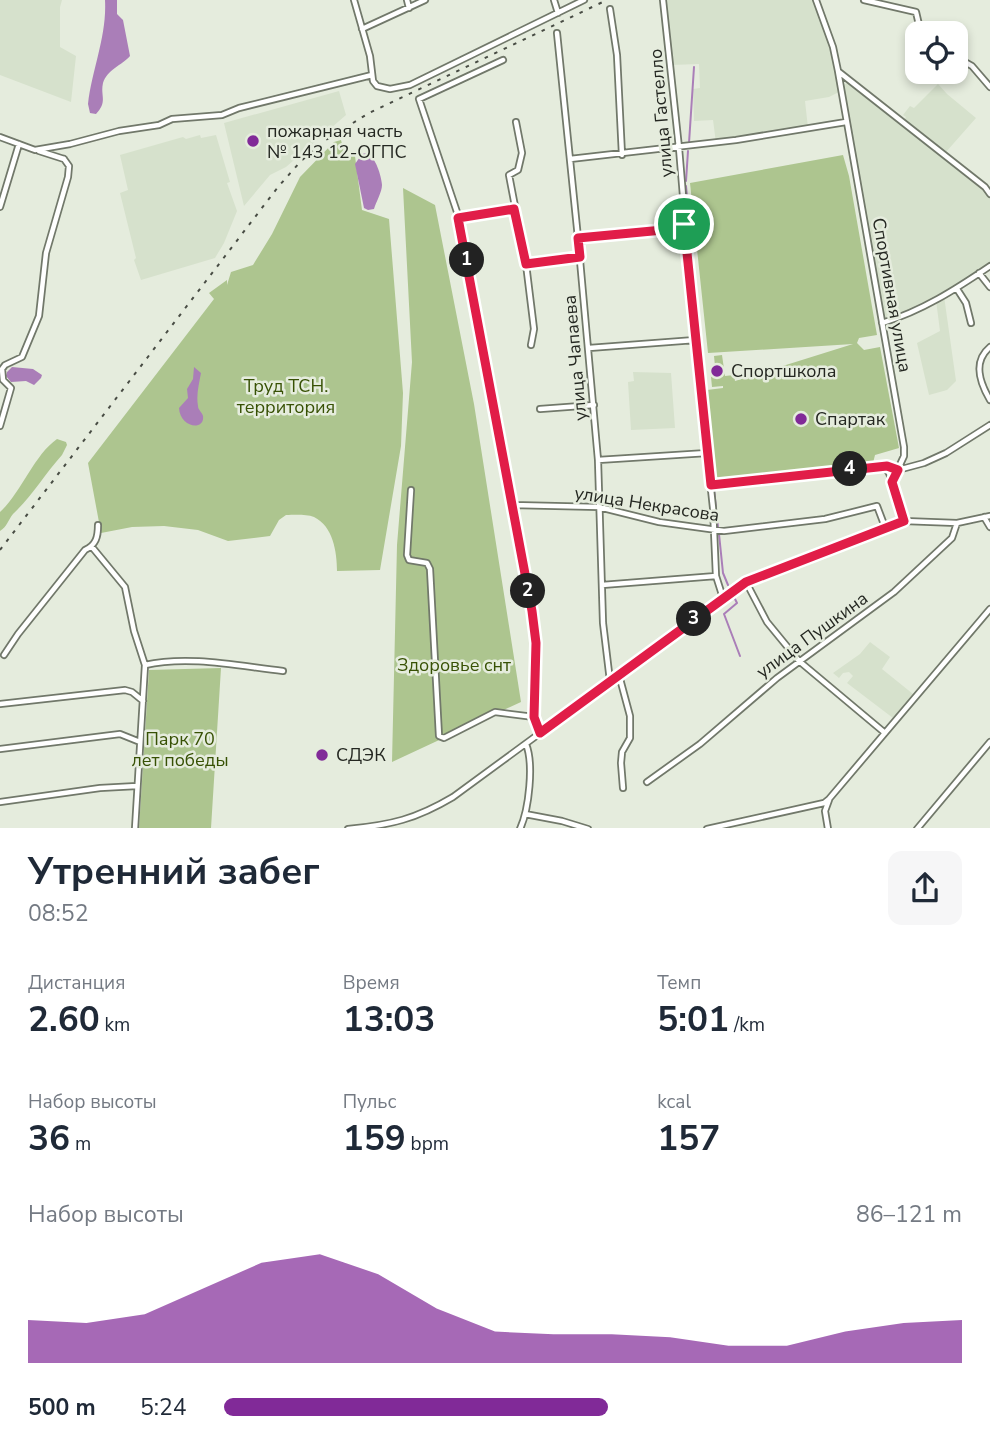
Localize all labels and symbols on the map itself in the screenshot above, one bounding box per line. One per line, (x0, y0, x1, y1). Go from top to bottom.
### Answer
street label: улица Гастелло (643, 48, 679, 178)
place label: пожарная часть № 143 12-ОГПС (267, 119, 407, 164)
marker: пожарная часть № 143 12-ОГПС (245, 133, 261, 149)
pin (654, 194, 714, 254)
street label: Спортивная улица (867, 216, 917, 374)
pin: 1 (449, 243, 484, 278)
street label: улица Чапаева (558, 294, 592, 422)
place label: Спортшкола (731, 359, 836, 383)
marker: Спортшкола (709, 363, 725, 379)
park label: Труд ТСН. территория (237, 374, 335, 419)
place label: Спартак (815, 407, 886, 431)
marker: Спартак (793, 411, 809, 427)
pin: 4 (832, 452, 868, 486)
street label: улица Некрасова (573, 481, 721, 527)
pin: 2 (510, 574, 546, 608)
street label: улица Пушкина (751, 586, 873, 684)
pin: 3 (676, 602, 712, 636)
park label: Здоровье снт (397, 653, 511, 677)
park label: Парк 70 лет победы (131, 727, 229, 772)
place label: СДЭК (336, 743, 386, 767)
marker: СДЭК (314, 747, 330, 763)

